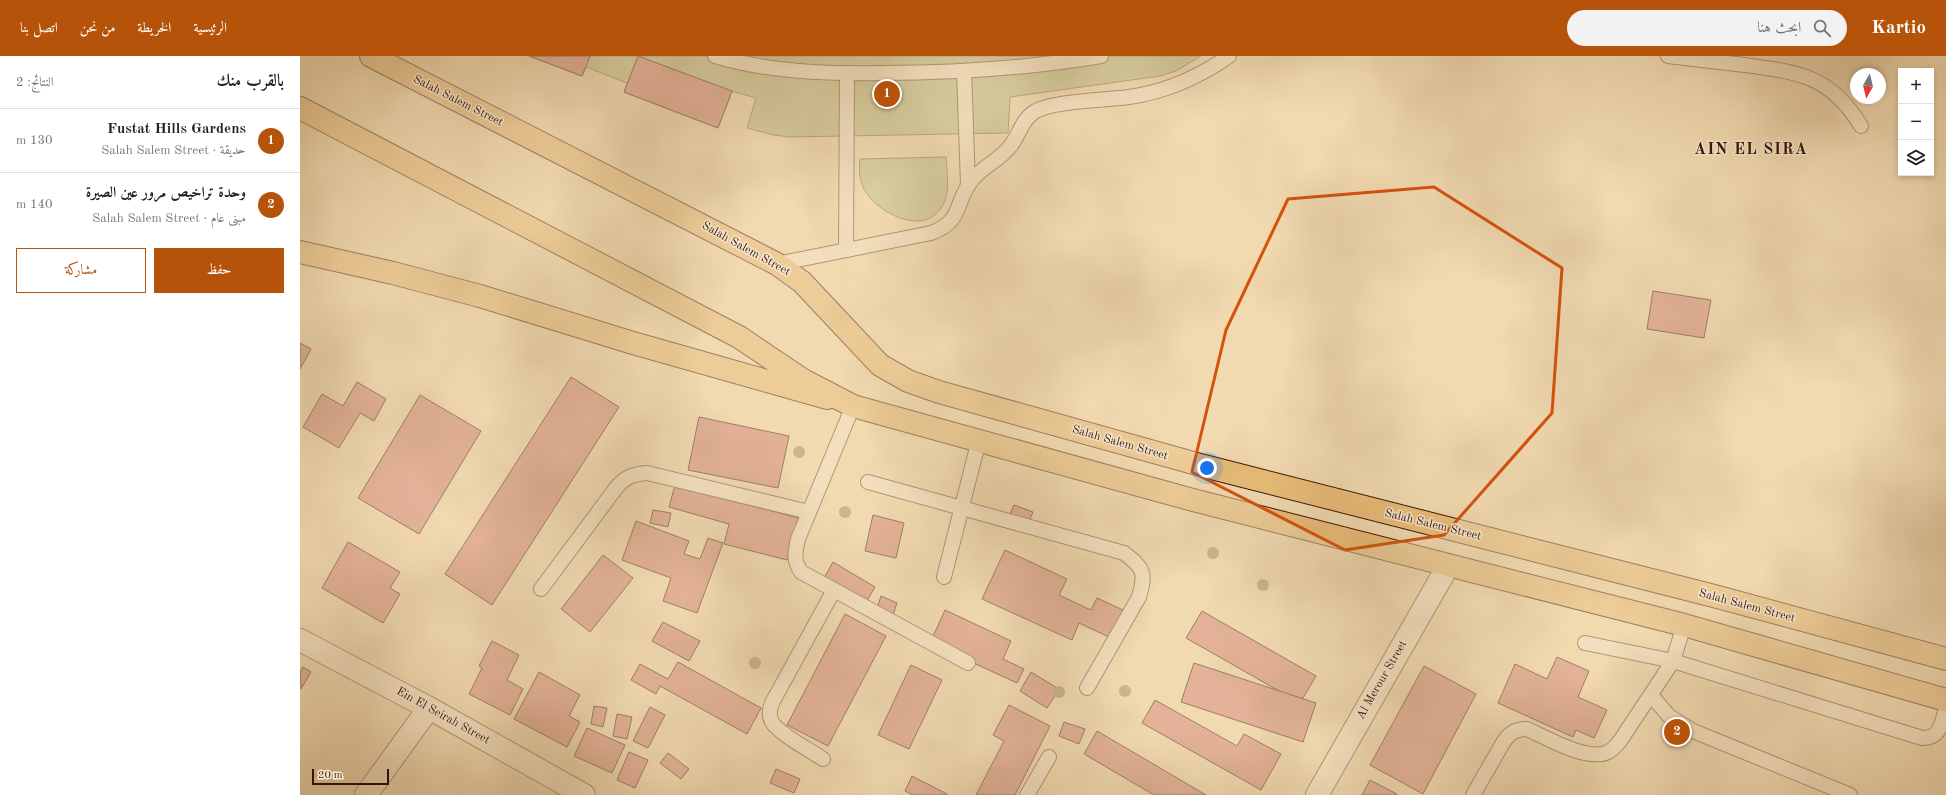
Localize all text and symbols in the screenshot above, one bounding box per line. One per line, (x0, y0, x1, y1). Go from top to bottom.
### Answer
search box (1567, 10, 1847, 46)
icon: search (1811, 17, 1833, 39)
text: Kartio (1871, 19, 1926, 38)
text: اتصل بنا (20, 21, 58, 35)
text: من نحن (80, 21, 115, 35)
text: الخريطة (137, 21, 171, 35)
text: الرئيسية (193, 21, 227, 35)
text: ابحث هنا (1757, 21, 1801, 36)
north arrow (1850, 68, 1886, 104)
map controls (1898, 68, 1934, 176)
button: + (1898, 68, 1934, 104)
text: بالقرب منك (216, 73, 284, 90)
street label: Salah Salem Street (411, 73, 505, 129)
text: النتائج: 2 (16, 76, 54, 89)
pin: 1 (874, 79, 900, 109)
button: − (1898, 104, 1934, 140)
text: Fustat Hills Gardens (107, 122, 246, 137)
text: 130 m (16, 134, 53, 147)
text: 1 (267, 134, 275, 147)
button: layers (1898, 140, 1934, 176)
district label: AIN EL SIRA (1694, 142, 1808, 158)
text: حديقة · Salah Salem Street (101, 144, 246, 157)
text: وحدة تراخيص مرور عين الصيرة (86, 186, 246, 201)
text: 140 m (16, 198, 53, 211)
text: 2 (267, 198, 275, 211)
text: مبنى عام · Salah Salem Street (92, 212, 246, 225)
street label: Salah Salem Street (700, 220, 792, 278)
button: مشاركة (16, 248, 146, 293)
button: حفظ (154, 248, 284, 293)
street label: Salah Salem Street (1071, 424, 1169, 462)
your location (1197, 458, 1217, 478)
street label: Salah Salem Street (1383, 507, 1483, 543)
street label: Salah Salem Street (1698, 587, 1796, 625)
street label: Al Merour Street (1355, 639, 1409, 721)
street label: Ein El Seirah Street (394, 685, 492, 747)
pin: 2 (1664, 717, 1690, 747)
scale bar (312, 767, 389, 786)
text: 20 m (318, 770, 343, 781)

